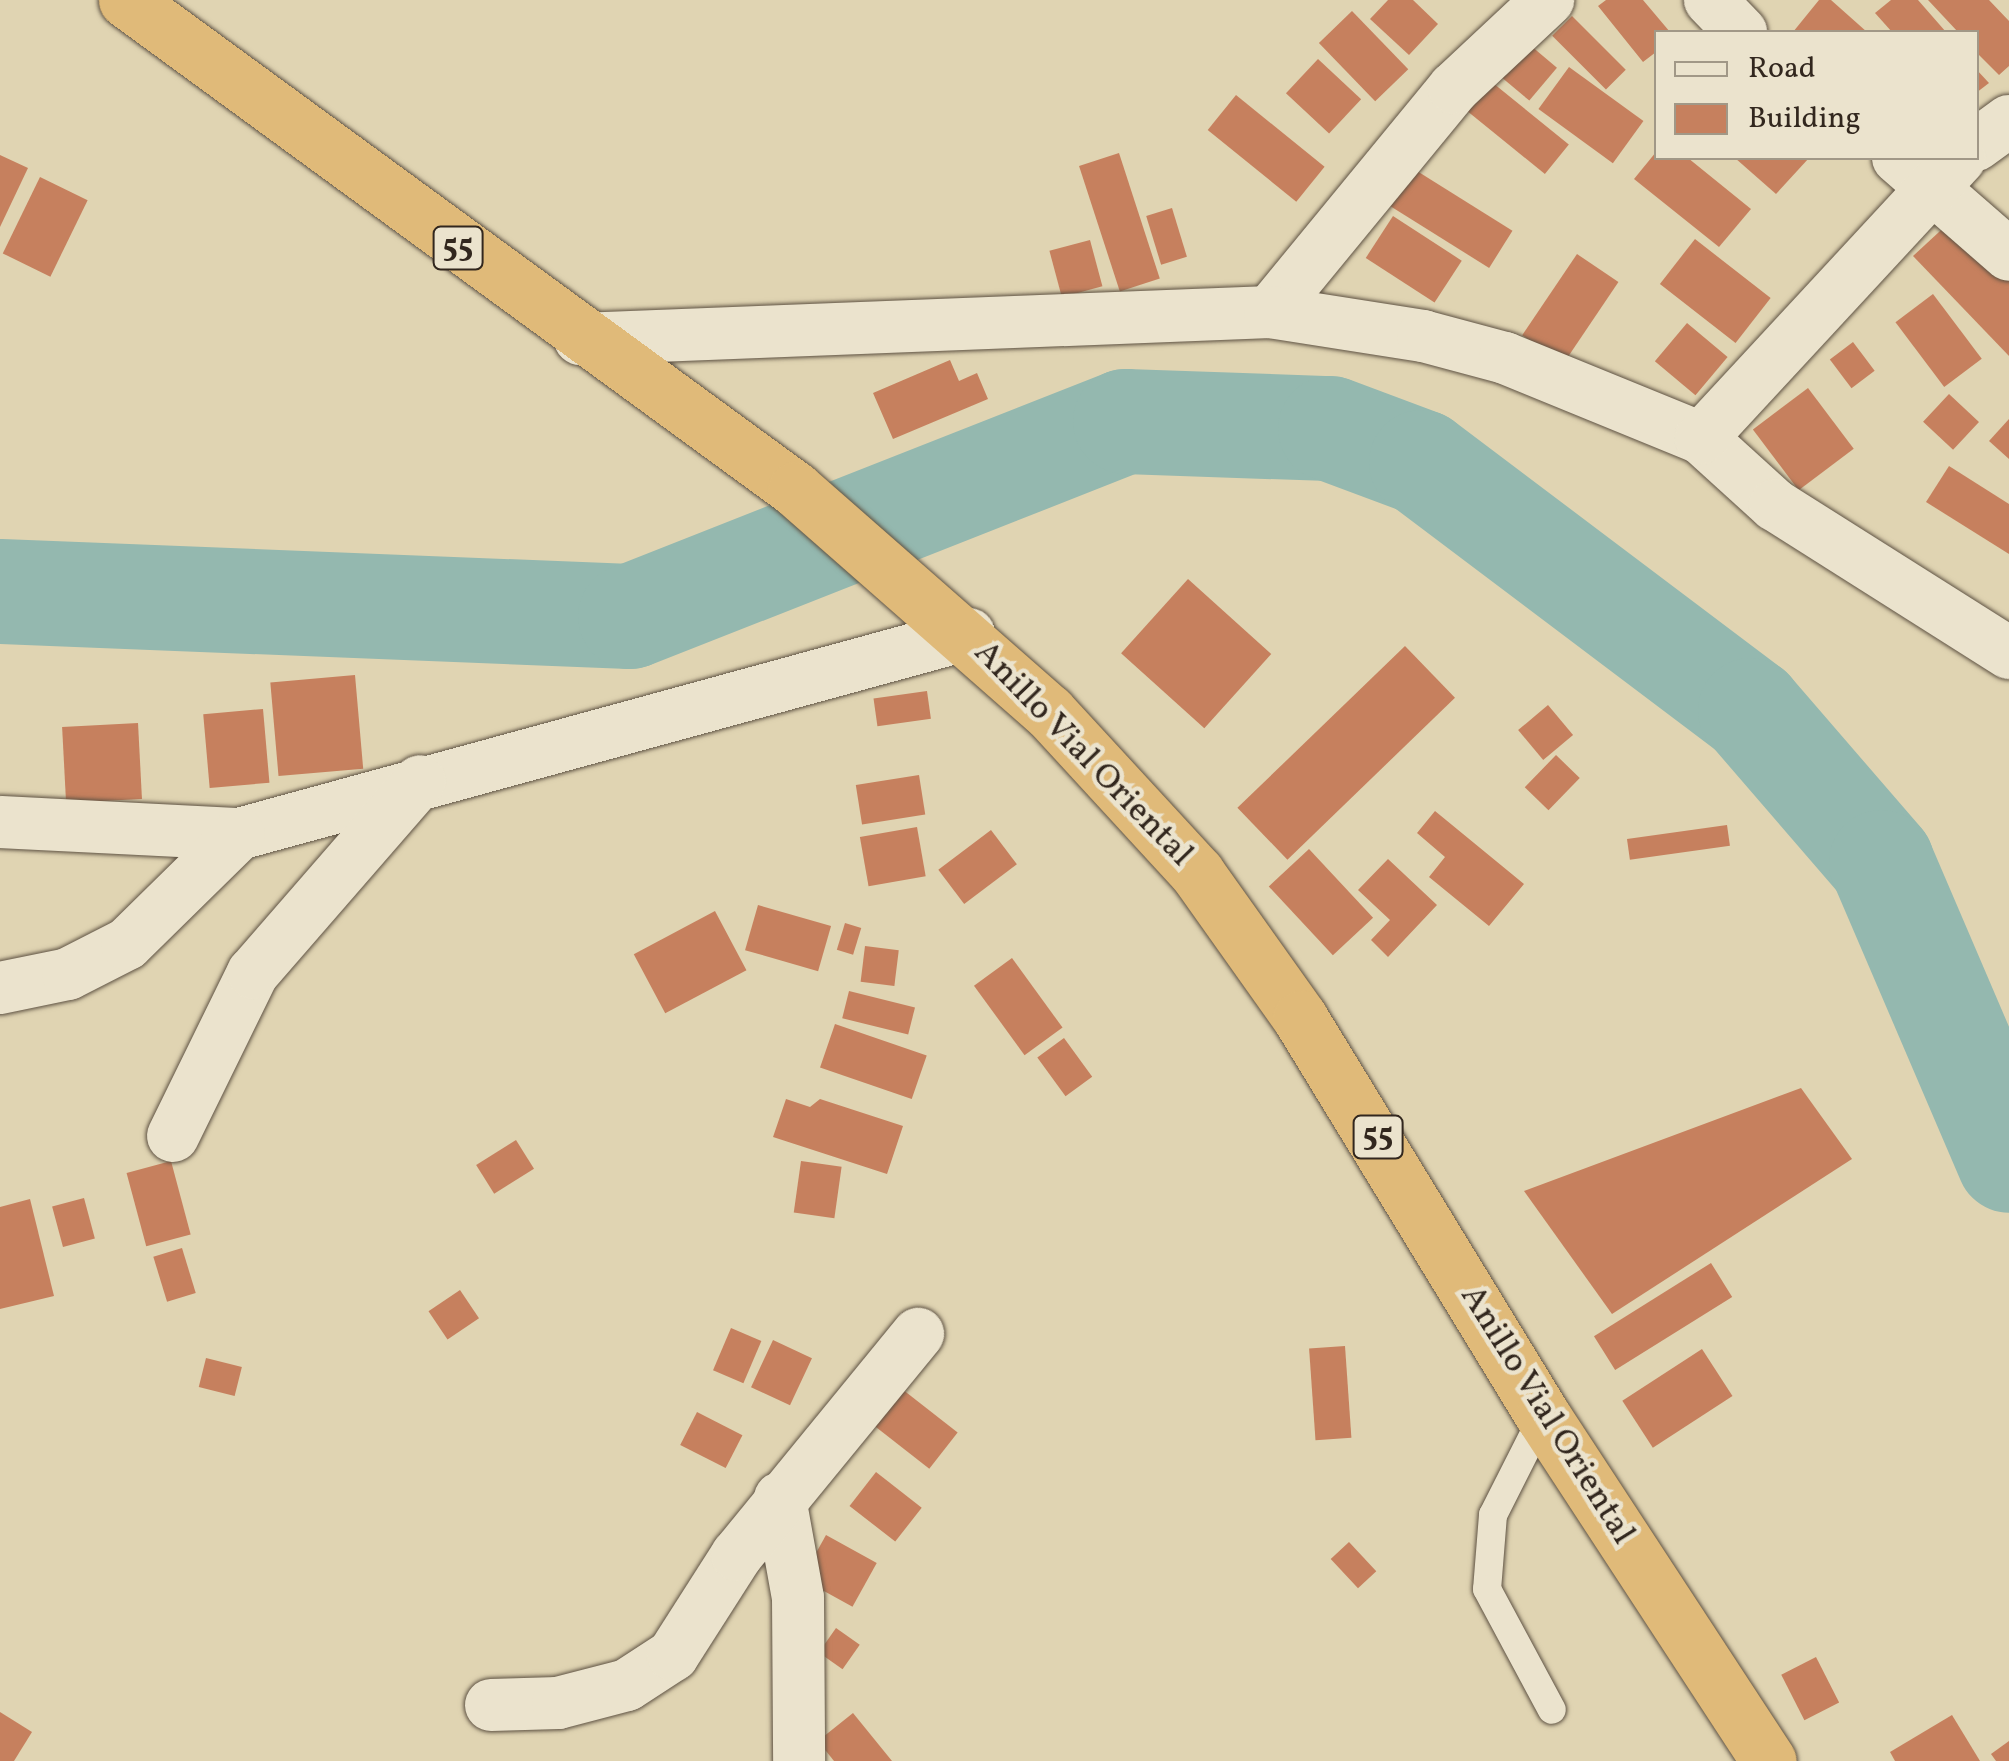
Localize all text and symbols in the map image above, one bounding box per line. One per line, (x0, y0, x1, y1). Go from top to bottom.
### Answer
legend (1654, 30, 1979, 160)
text: Road (1748, 48, 1816, 90)
text: Building (1748, 98, 1861, 140)
road number: 55 (430, 221, 486, 275)
street label: Anillo Vial Oriental (964, 632, 1202, 876)
road number: 55 (1350, 1110, 1406, 1164)
street label: Anillo Vial Oriental (1450, 1277, 1644, 1553)

